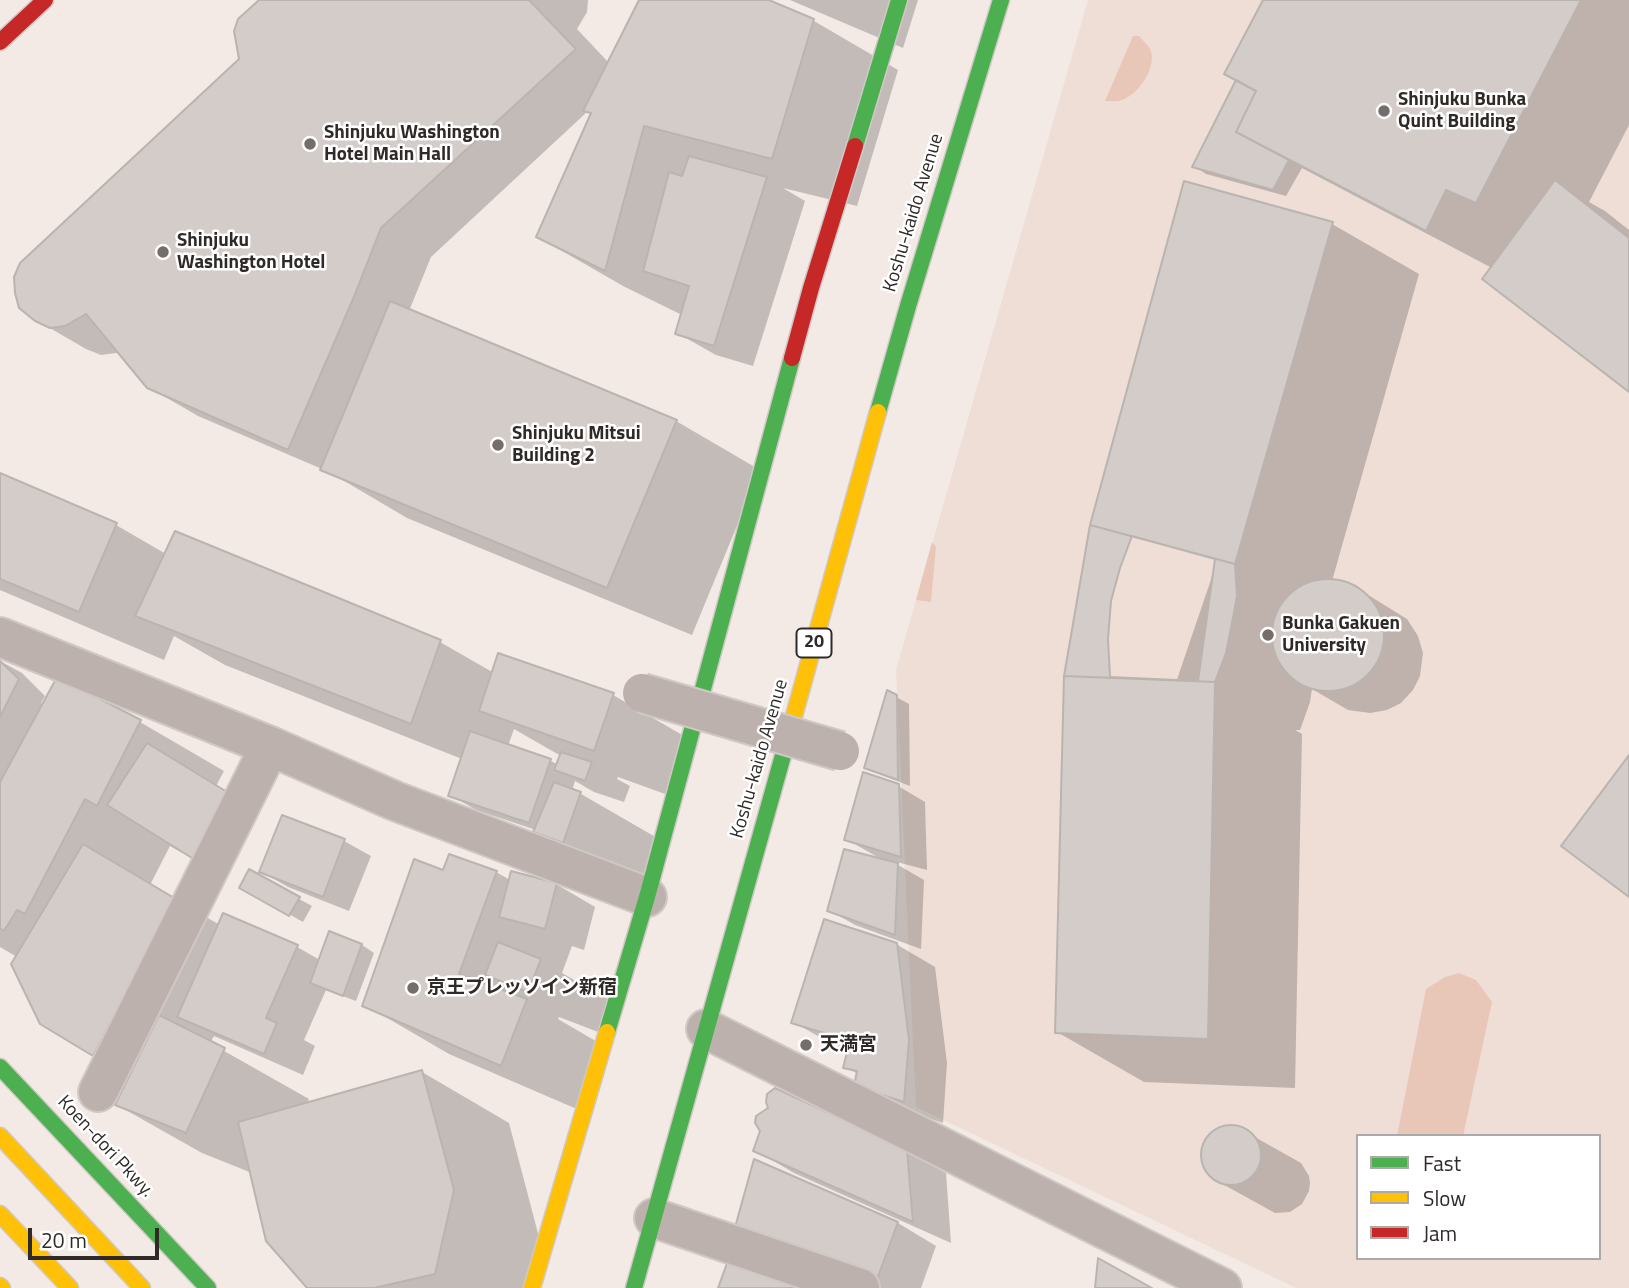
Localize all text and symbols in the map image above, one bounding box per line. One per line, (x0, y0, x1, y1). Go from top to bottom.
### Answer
place label: Shinjuku Bunka Quint Building (1398, 89, 1526, 133)
marker: Shinjuku Bunka Quint Building (1376, 103, 1392, 119)
place label: Shinjuku Washington Hotel Main Hall (324, 122, 500, 166)
street label: Koshu-kaido Avenue (879, 131, 949, 295)
marker: Shinjuku Washington Hotel Main Hall (302, 136, 318, 152)
place label: Shinjuku Washington Hotel (177, 230, 325, 274)
marker: Shinjuku Washington Hotel (155, 244, 171, 260)
place label: Shinjuku Mitsui Building 2 (512, 423, 641, 467)
marker: Shinjuku Mitsui Building 2 (490, 437, 506, 453)
place label: Bunka Gakuen University (1282, 613, 1400, 657)
marker: Bunka Gakuen University (1260, 627, 1276, 643)
road number: 20 (796, 628, 832, 658)
street label: Koshu-kaido Avenue (726, 677, 794, 841)
place label: 京王プレッソイン新宿 (427, 977, 617, 999)
marker: 京王プレッソイン新宿 (405, 980, 421, 996)
place label: 天満宮 (820, 1034, 877, 1056)
marker: 天満宮 (798, 1037, 814, 1053)
street label: Koen-dori Pkwy. (52, 1091, 158, 1203)
legend (1356, 1134, 1601, 1260)
text: Fast (1423, 1147, 1461, 1179)
text: Slow (1423, 1182, 1466, 1214)
scale bar (32, 1214, 163, 1258)
text: Jam (1423, 1217, 1457, 1249)
text: 20 m (41, 1224, 87, 1256)

